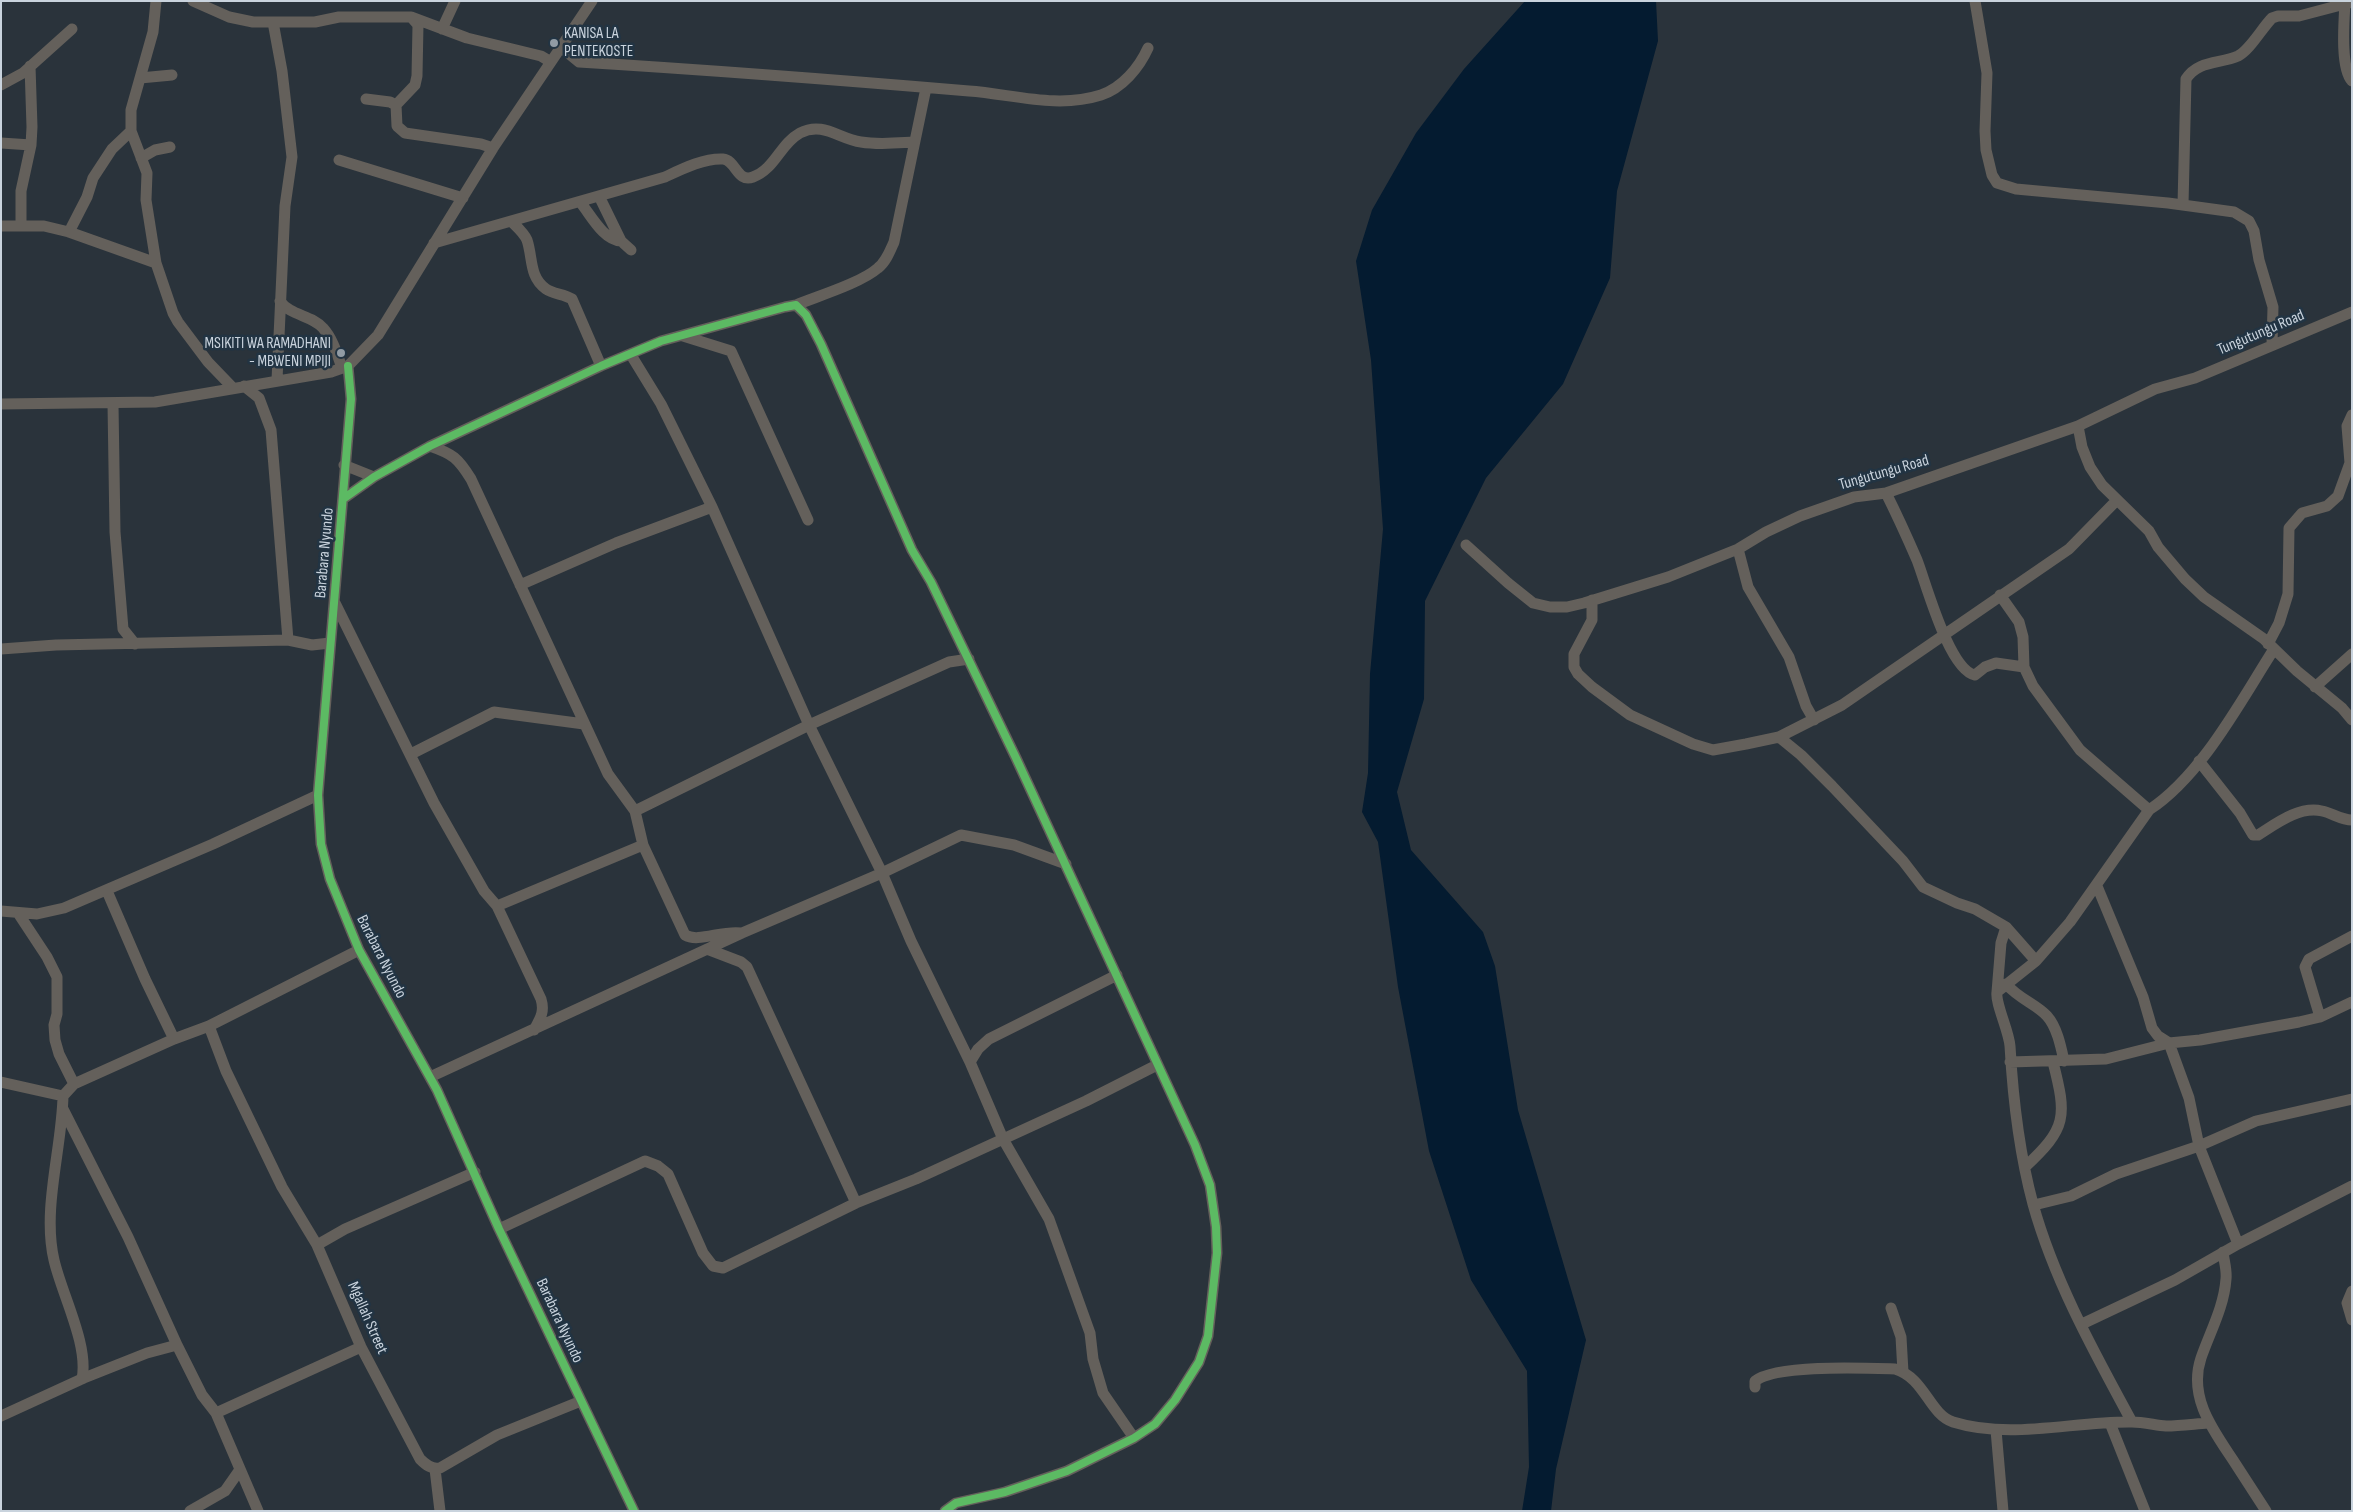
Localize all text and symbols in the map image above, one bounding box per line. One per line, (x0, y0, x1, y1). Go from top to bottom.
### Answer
place label: KANISA LA PENTEKOSTE (564, 24, 633, 62)
marker: KANISA LA PENTEKOSTE (548, 37, 560, 49)
street label: Tungutungu Road (2215, 306, 2307, 360)
place label: MSIKITI WA RAMADHANI - MBWENI MPIJI (205, 334, 331, 372)
marker: MSIKITI WA RAMADHANI - MBWENI MPIJI (335, 347, 347, 359)
street label: Tungutungu Road (1837, 451, 1931, 495)
street label: Barabara Nyundo (311, 507, 339, 599)
street label: Barabara Nyundo (352, 912, 410, 1002)
street label: Barabara Nyundo (531, 1276, 587, 1366)
street label: Mgallah Street (343, 1279, 391, 1357)

